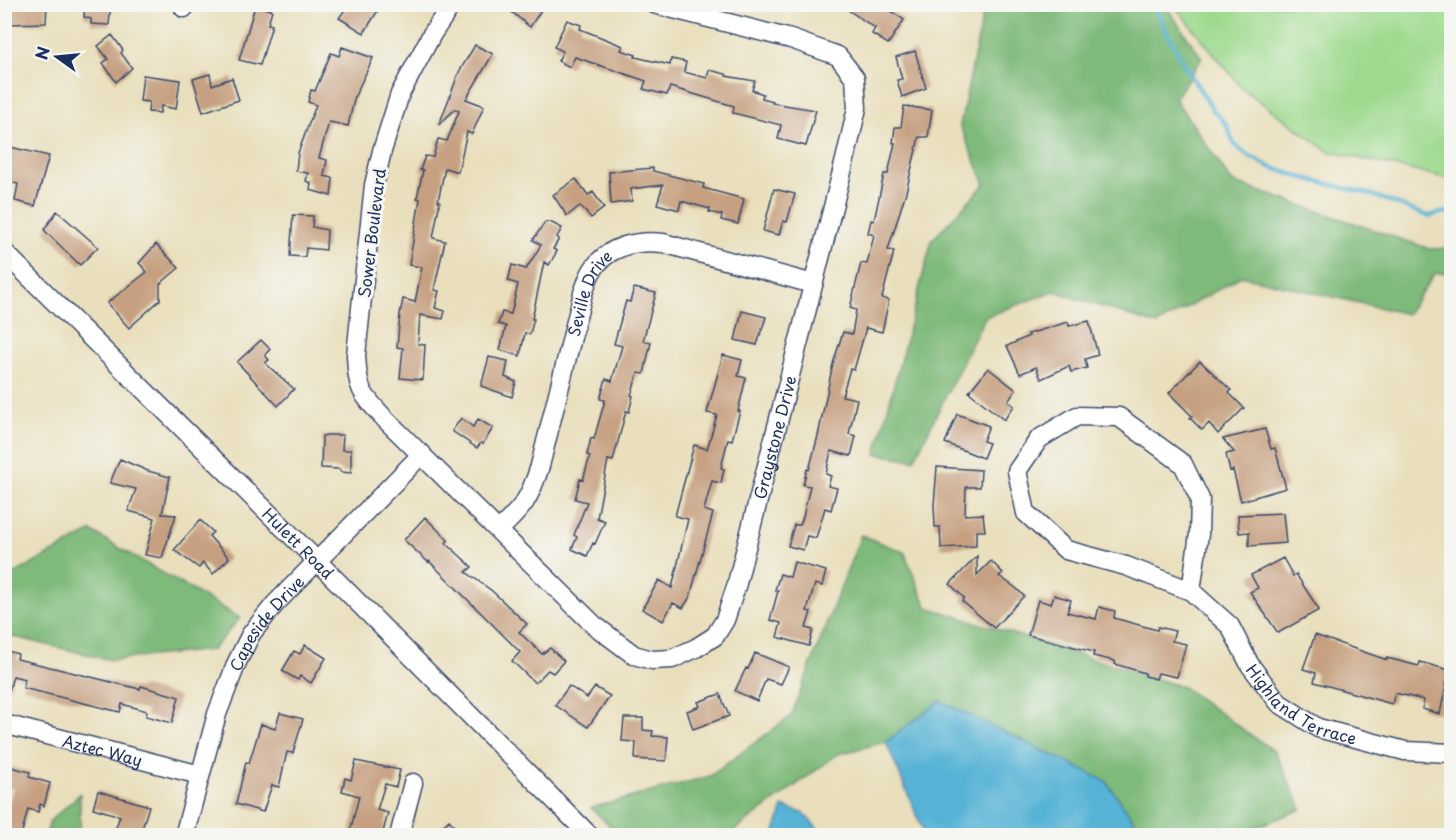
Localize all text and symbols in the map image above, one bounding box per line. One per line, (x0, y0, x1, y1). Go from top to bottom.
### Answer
north arrow (27, 27, 87, 87)
text: N (28, 44, 55, 62)
street label: Sower Boulevard (351, 167, 391, 299)
street label: Seville Drive (561, 243, 617, 339)
street label: Graystone Drive (747, 373, 802, 502)
street label: Hulett Road (257, 502, 340, 584)
street label: Capeside Drive (223, 569, 309, 674)
street label: Highland Terrace (1241, 659, 1359, 750)
street label: Aztec Way (60, 728, 145, 772)

